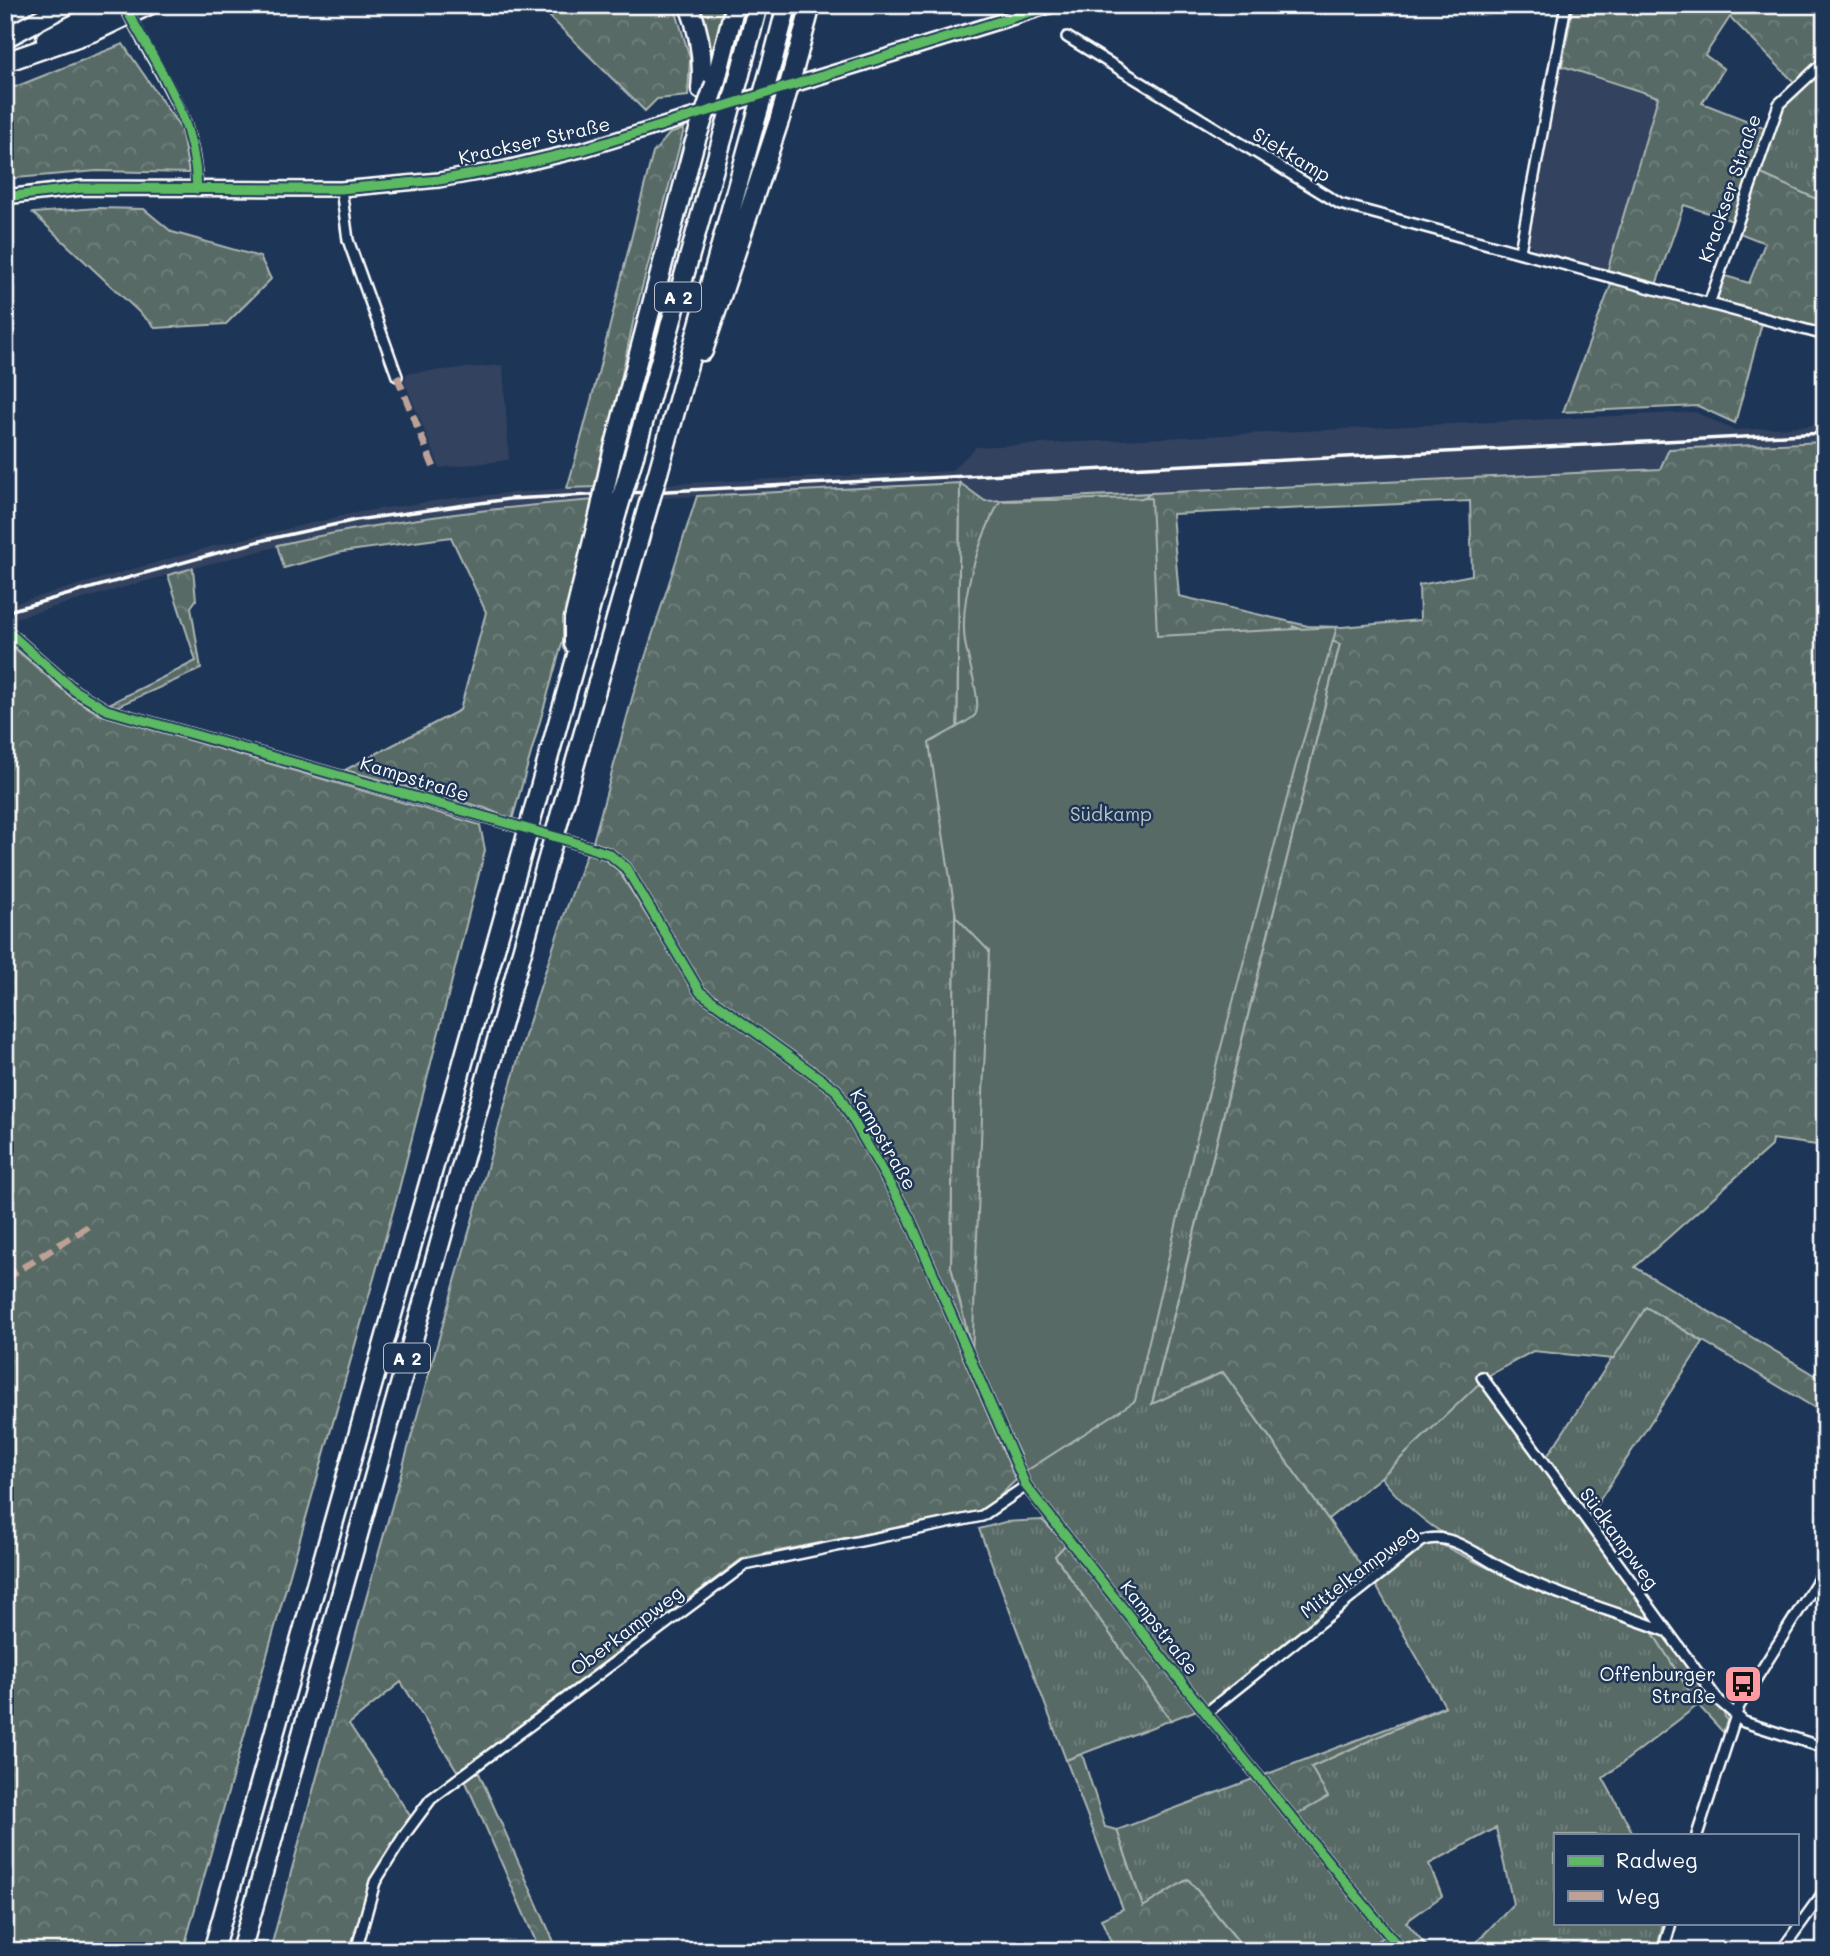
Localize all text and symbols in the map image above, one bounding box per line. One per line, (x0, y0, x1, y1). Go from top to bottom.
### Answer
street label: Krackser Straße (456, 110, 612, 170)
street label: Krackser Straße (1692, 111, 1766, 265)
street label: Siekkamp (1248, 121, 1336, 187)
road number: A 2 (655, 282, 701, 312)
street label: Kampstraße (357, 750, 473, 806)
park label: Südkamp (1070, 801, 1152, 826)
street label: Kampstraße (845, 1084, 923, 1194)
road number: A 2 (384, 1344, 430, 1372)
street label: Südkampweg (1575, 1482, 1665, 1594)
street label: Mittelkampweg (1294, 1519, 1422, 1623)
street label: Kampstraße (1115, 1575, 1205, 1679)
street label: Oberkampweg (565, 1579, 687, 1681)
place label: Offenburger Straße (1600, 1661, 1716, 1708)
bus stop icon: Offenburger Straße (1722, 1663, 1764, 1705)
legend (1554, 1834, 1798, 1924)
text: Radweg (1616, 1846, 1697, 1873)
text: Weg (1616, 1882, 1660, 1909)

